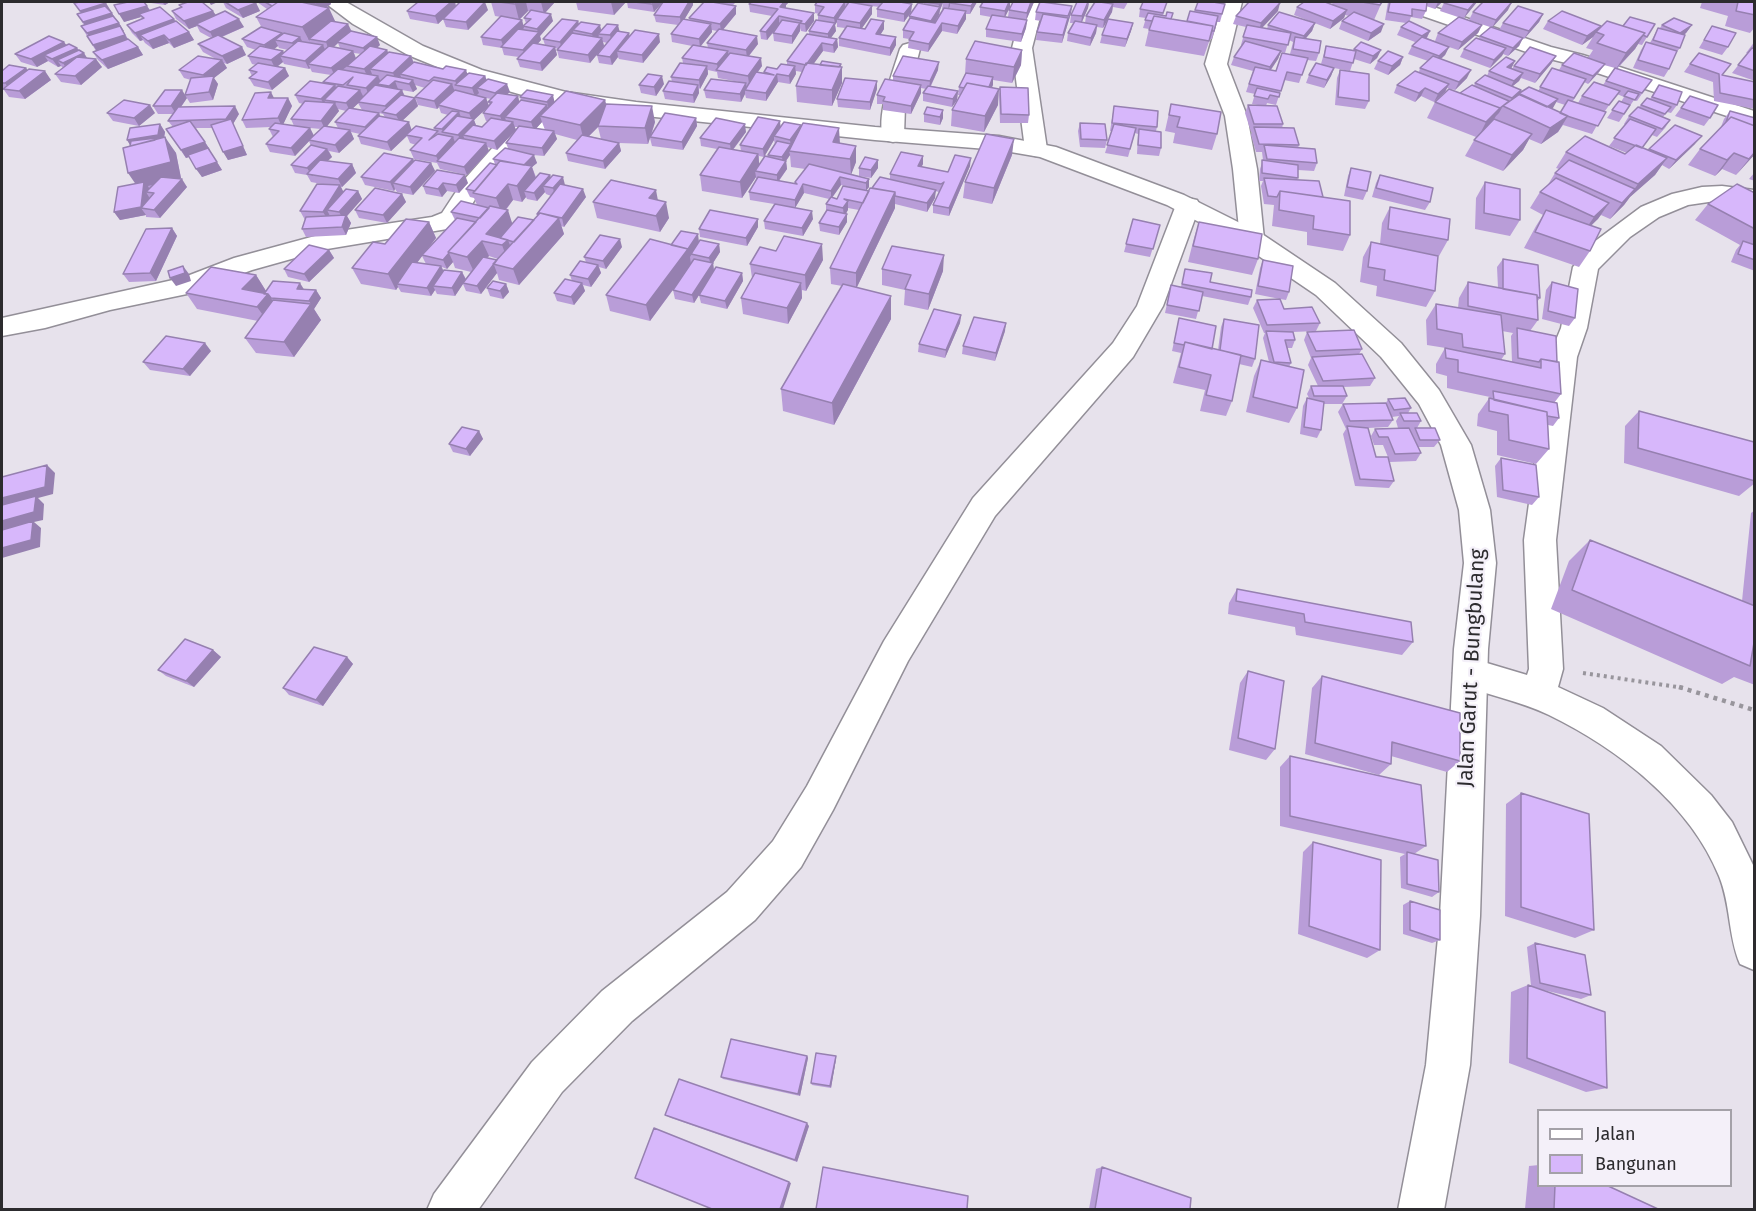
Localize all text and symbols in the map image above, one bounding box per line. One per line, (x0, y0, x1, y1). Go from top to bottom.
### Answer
street label: Jalan Garut - Bungbulang (1453, 548, 1491, 788)
legend (1537, 1109, 1732, 1187)
text: Jalan (1595, 1123, 1636, 1145)
text: Bangunan (1595, 1153, 1677, 1175)

